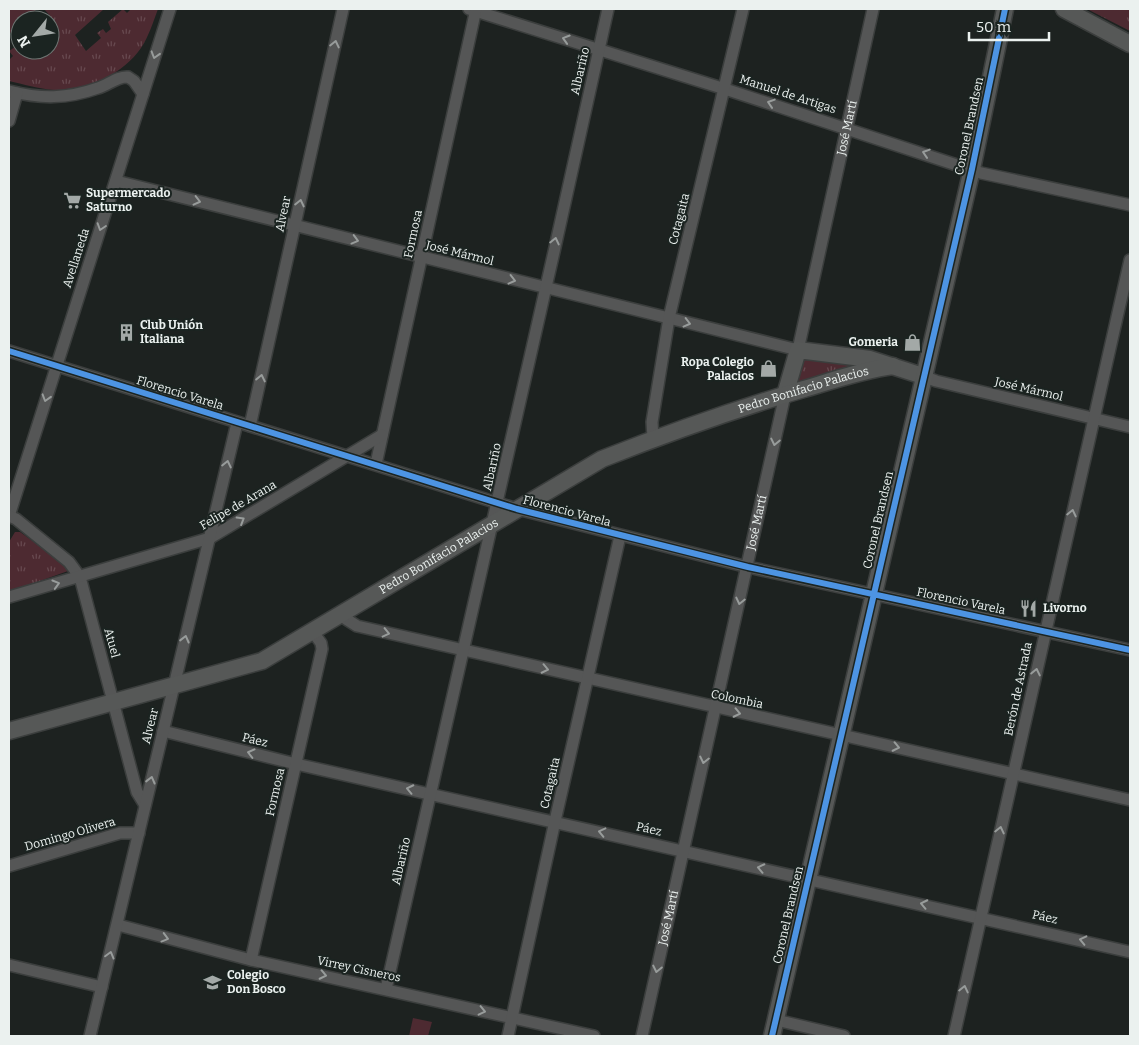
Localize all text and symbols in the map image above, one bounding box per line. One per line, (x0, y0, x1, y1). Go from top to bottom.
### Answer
north arrow (10, 10, 60, 60)
scale bar (969, 10, 1049, 42)
text: 50 m (976, 18, 1012, 36)
text: N (14, 32, 34, 50)
one-way arrow (562, 35, 570, 45)
one-way arrow (329, 39, 340, 48)
street label: Albariño (568, 46, 592, 96)
one-way arrow (151, 51, 161, 59)
street label: Manuel de Artigas (738, 72, 838, 116)
street label: Coronel Brandsen (952, 75, 986, 176)
one-way arrow (767, 99, 776, 109)
street label: José Martí (834, 99, 860, 158)
one-way arrow (922, 149, 930, 159)
place label: Supermercado Saturno (86, 186, 171, 214)
supermarket icon: Supermercado Saturno (62, 190, 82, 210)
street label: Cotagaita (666, 191, 692, 246)
street label: Alvear (272, 194, 294, 233)
one-way arrow (193, 195, 202, 206)
one-way arrow (294, 198, 305, 207)
street label: Formosa (401, 208, 425, 259)
one-way arrow (97, 222, 107, 231)
street label: Avellaneda (60, 226, 92, 289)
one-way arrow (350, 235, 358, 245)
one-way arrow (549, 236, 560, 245)
street label: José Mármol (424, 238, 496, 268)
one-way arrow (508, 274, 517, 285)
one-way arrow (683, 317, 692, 328)
place label: Club Unión Italiana (140, 318, 203, 346)
building icon: Club Unión Italiana (116, 322, 136, 342)
shop icon: Gomeria (902, 332, 922, 352)
place label: Gomeria (848, 335, 898, 349)
place label: Ropa Colegio Palacios (681, 355, 754, 383)
shop icon: Ropa Colegio Palacios (758, 359, 778, 379)
street label: Pedro Bonifacio Palacios (736, 364, 870, 416)
street label: Florencio Varela (135, 373, 226, 413)
one-way arrow (255, 374, 266, 383)
street label: José Mármol (993, 374, 1065, 404)
one-way arrow (42, 394, 52, 402)
one-way arrow (770, 438, 781, 447)
street label: Albariño (480, 442, 504, 492)
one-way arrow (222, 460, 232, 469)
street label: Coronel Brandsen (860, 469, 896, 570)
street label: Felipe de Arana (197, 477, 279, 533)
street label: Florencio Varela (522, 493, 613, 530)
street label: José Martí (743, 493, 770, 552)
one-way arrow (1066, 509, 1076, 518)
street label: Pedro Bonifacio Palacios (377, 515, 501, 597)
one-way arrow (236, 516, 245, 526)
one-way arrow (51, 579, 59, 589)
street label: Florencio Varela (915, 585, 1007, 617)
one-way arrow (735, 597, 746, 606)
restaurant icon: Livorno (1019, 598, 1039, 618)
place label: Livorno (1043, 601, 1087, 615)
street label: Atuel (101, 627, 123, 660)
one-way arrow (382, 627, 391, 638)
one-way arrow (179, 635, 190, 644)
street label: Berón de Astrada (1001, 640, 1035, 737)
one-way arrow (540, 663, 549, 674)
one-way arrow (1030, 667, 1040, 676)
street label: Colombia (710, 687, 765, 711)
street label: Alvear (139, 706, 161, 745)
one-way arrow (733, 707, 742, 718)
street label: Páez (241, 730, 269, 750)
one-way arrow (891, 741, 900, 752)
one-way arrow (247, 748, 256, 759)
street label: Cotagaita (537, 755, 563, 810)
one-way arrow (699, 755, 710, 764)
street label: Formosa (263, 766, 287, 817)
one-way arrow (145, 775, 156, 784)
one-way arrow (405, 784, 414, 794)
street label: Domingo Olivera (23, 814, 117, 854)
street label: Páez (635, 819, 663, 839)
one-way arrow (994, 826, 1005, 835)
one-way arrow (598, 827, 607, 838)
street label: Albariño (389, 836, 413, 886)
one-way arrow (756, 863, 765, 874)
street label: Coronel Brandsen (770, 864, 806, 965)
street label: José Martí (655, 889, 681, 948)
one-way arrow (920, 899, 929, 910)
street label: Páez (1031, 907, 1059, 927)
one-way arrow (161, 932, 170, 943)
one-way arrow (1078, 935, 1087, 946)
one-way arrow (104, 951, 115, 959)
street label: Virrey Cisneros (316, 953, 402, 985)
one-way arrow (652, 965, 663, 974)
place label: Colegio Don Bosco (227, 968, 286, 996)
one-way arrow (319, 970, 328, 980)
school or university icon: Colegio Don Bosco (203, 972, 223, 992)
one-way arrow (958, 984, 969, 993)
one-way arrow (477, 1005, 486, 1016)

